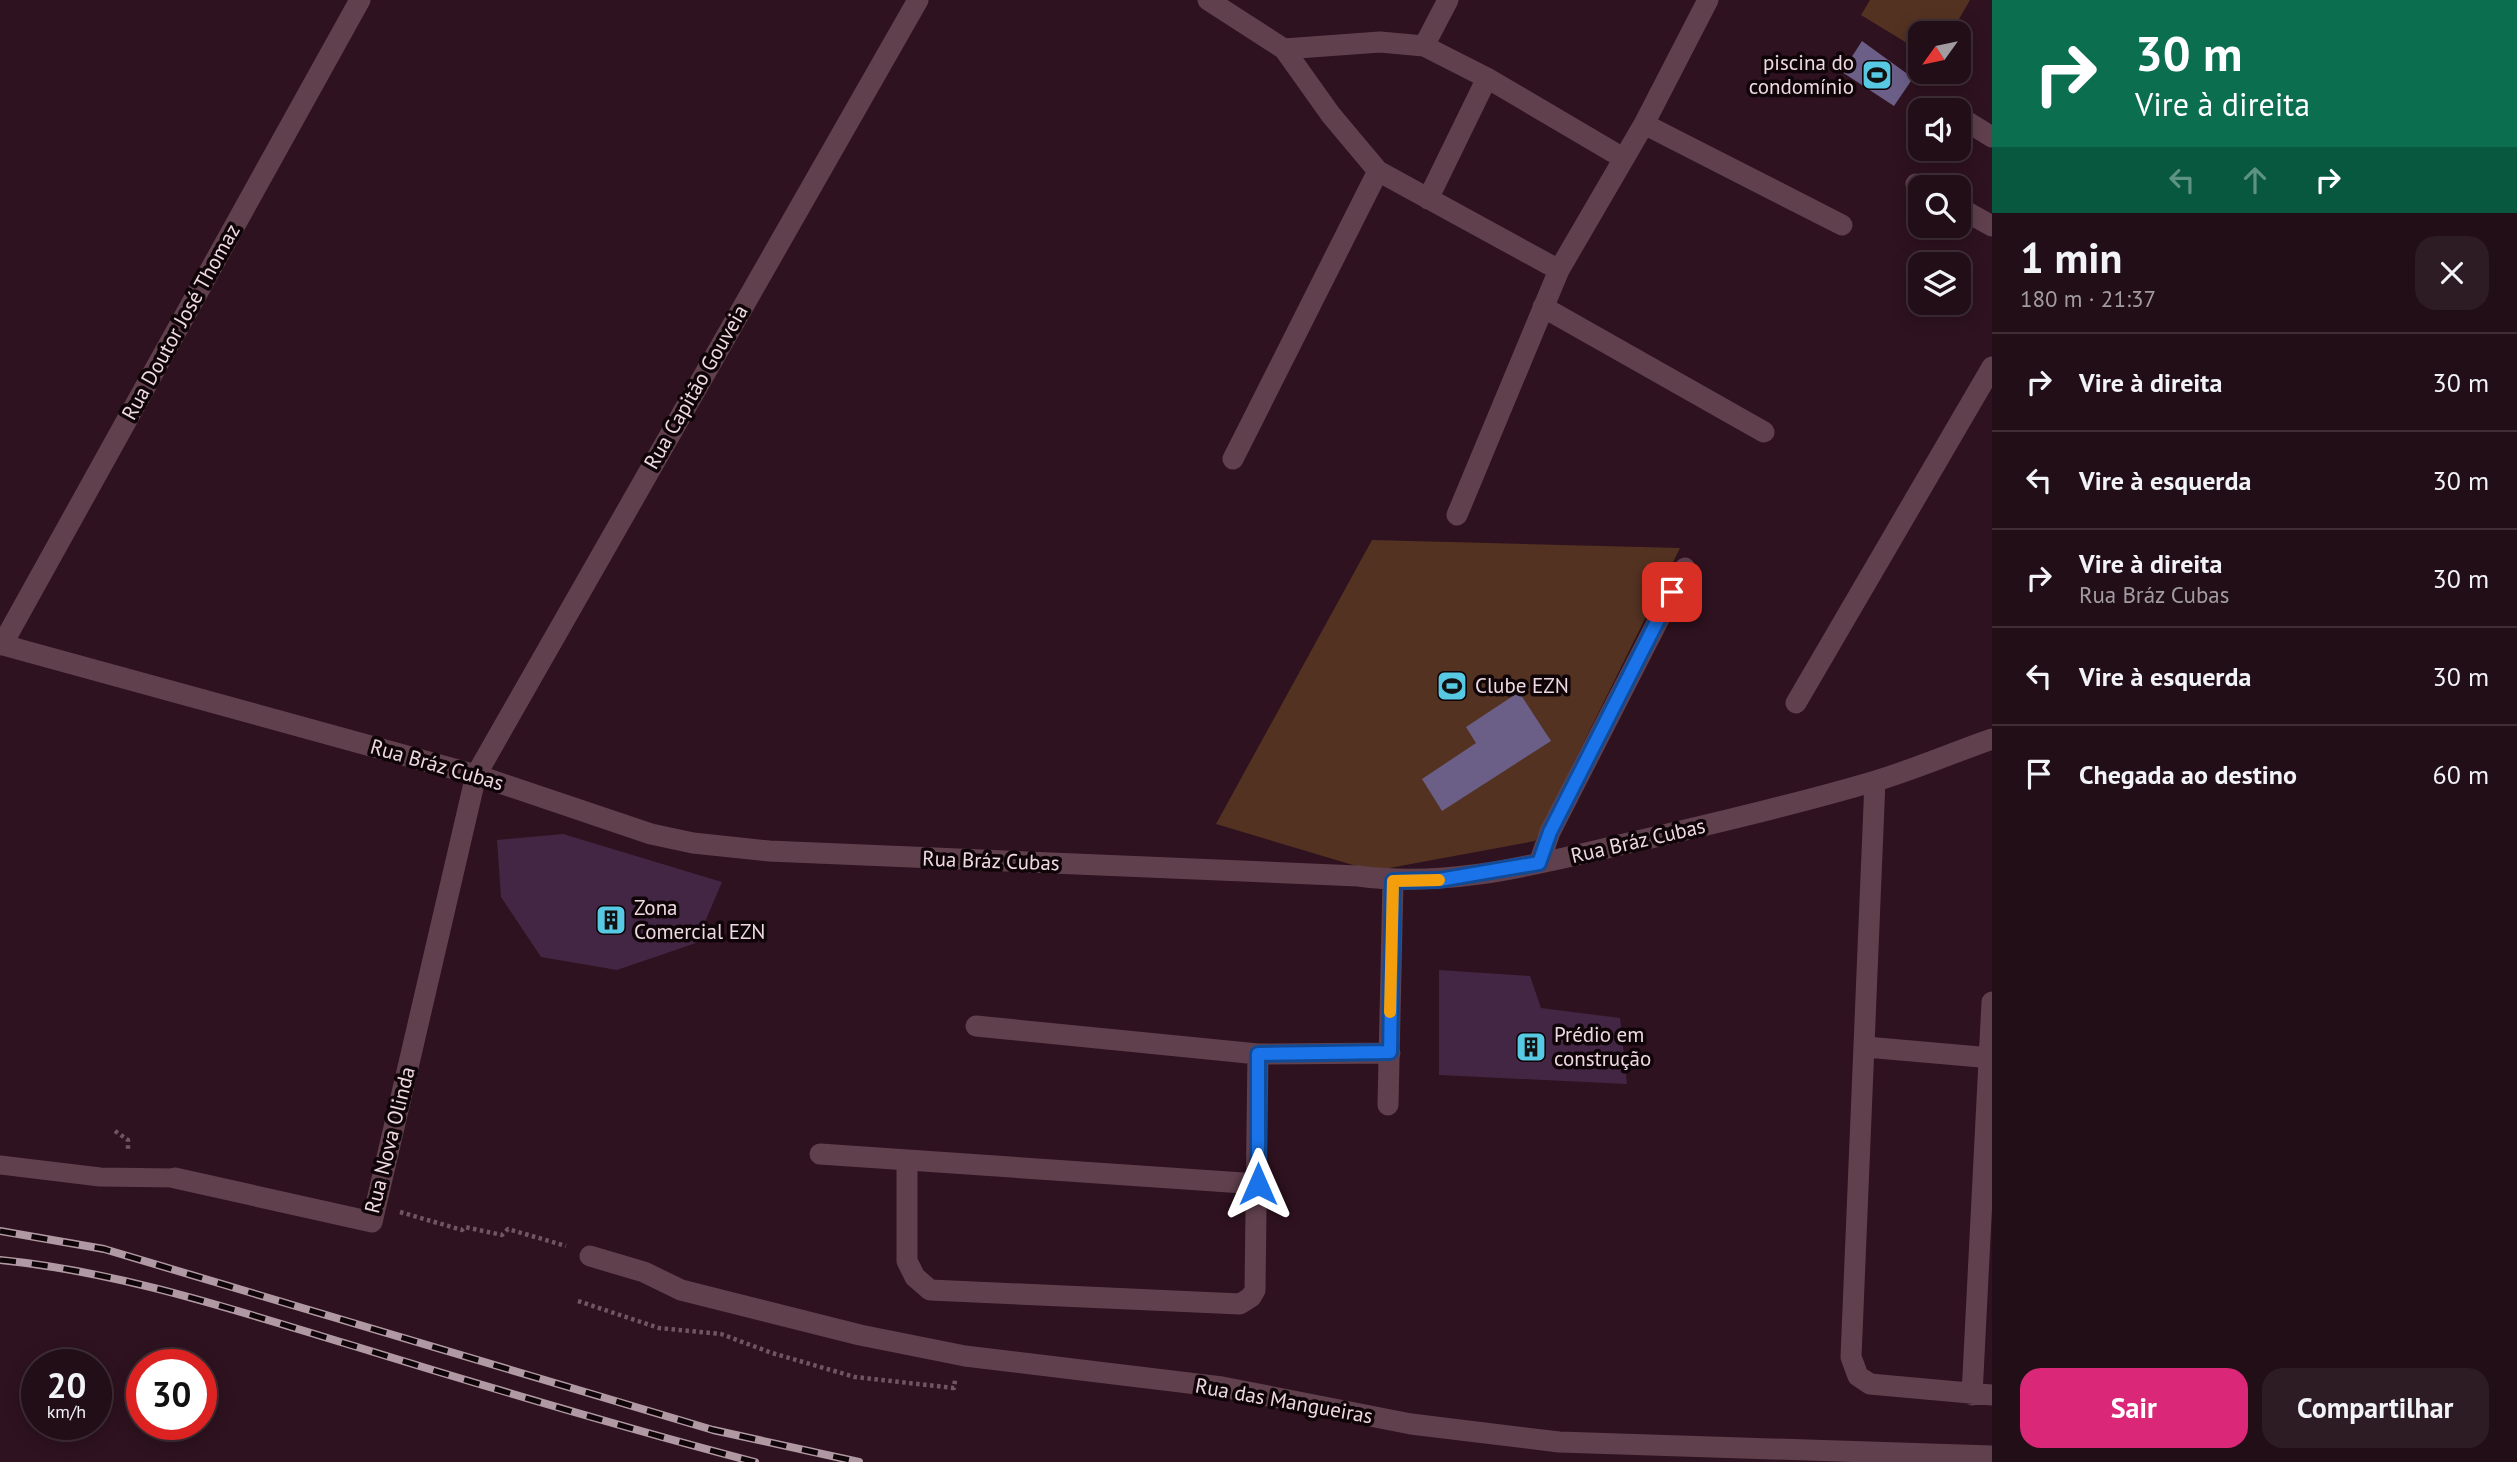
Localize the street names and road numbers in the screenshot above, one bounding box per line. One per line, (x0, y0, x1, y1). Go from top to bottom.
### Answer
street label: Rua Doutor José Thomaz (115, 219, 246, 424)
street label: Rua Capitão Gouveia (638, 300, 754, 474)
street label: Rua Bráz Cubas (367, 733, 507, 796)
street label: Rua Bráz Cubas (1568, 812, 1708, 869)
street label: Rua Bráz Cubas (922, 845, 1060, 876)
street label: Rua Nova Olinda (358, 1064, 421, 1216)
street label: Rua das Mangueiras (1193, 1372, 1375, 1429)

